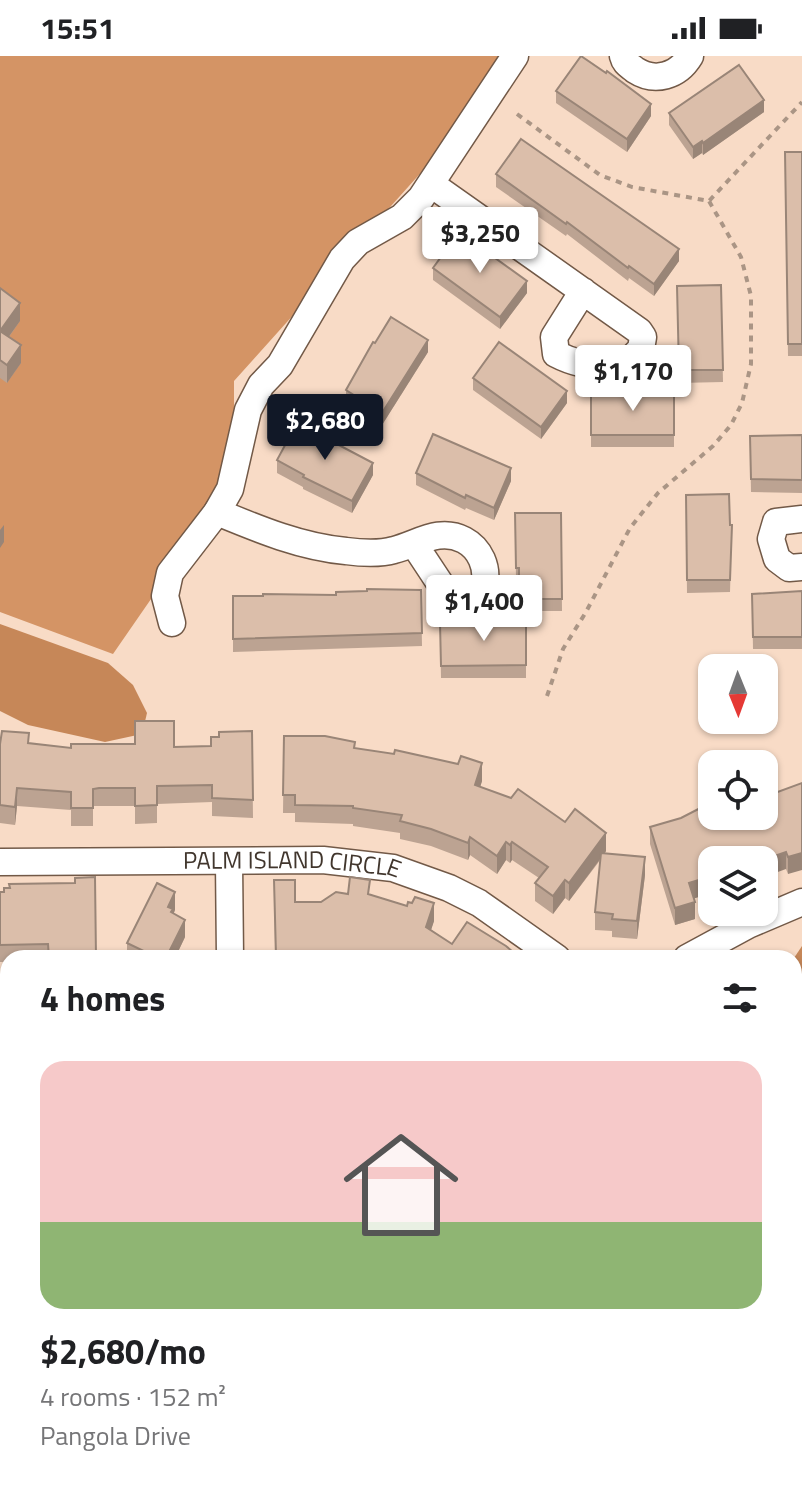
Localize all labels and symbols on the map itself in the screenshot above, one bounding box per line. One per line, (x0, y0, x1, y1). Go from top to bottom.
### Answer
pin: $3,250 (415, 207, 545, 275)
pin: $1,170 (568, 345, 698, 413)
pin: $2,680 (260, 394, 390, 462)
pin: $1,400 (419, 575, 549, 643)
north arrow (698, 654, 778, 734)
street label: PALM ISLAND CIRCLE (183, 841, 407, 887)

